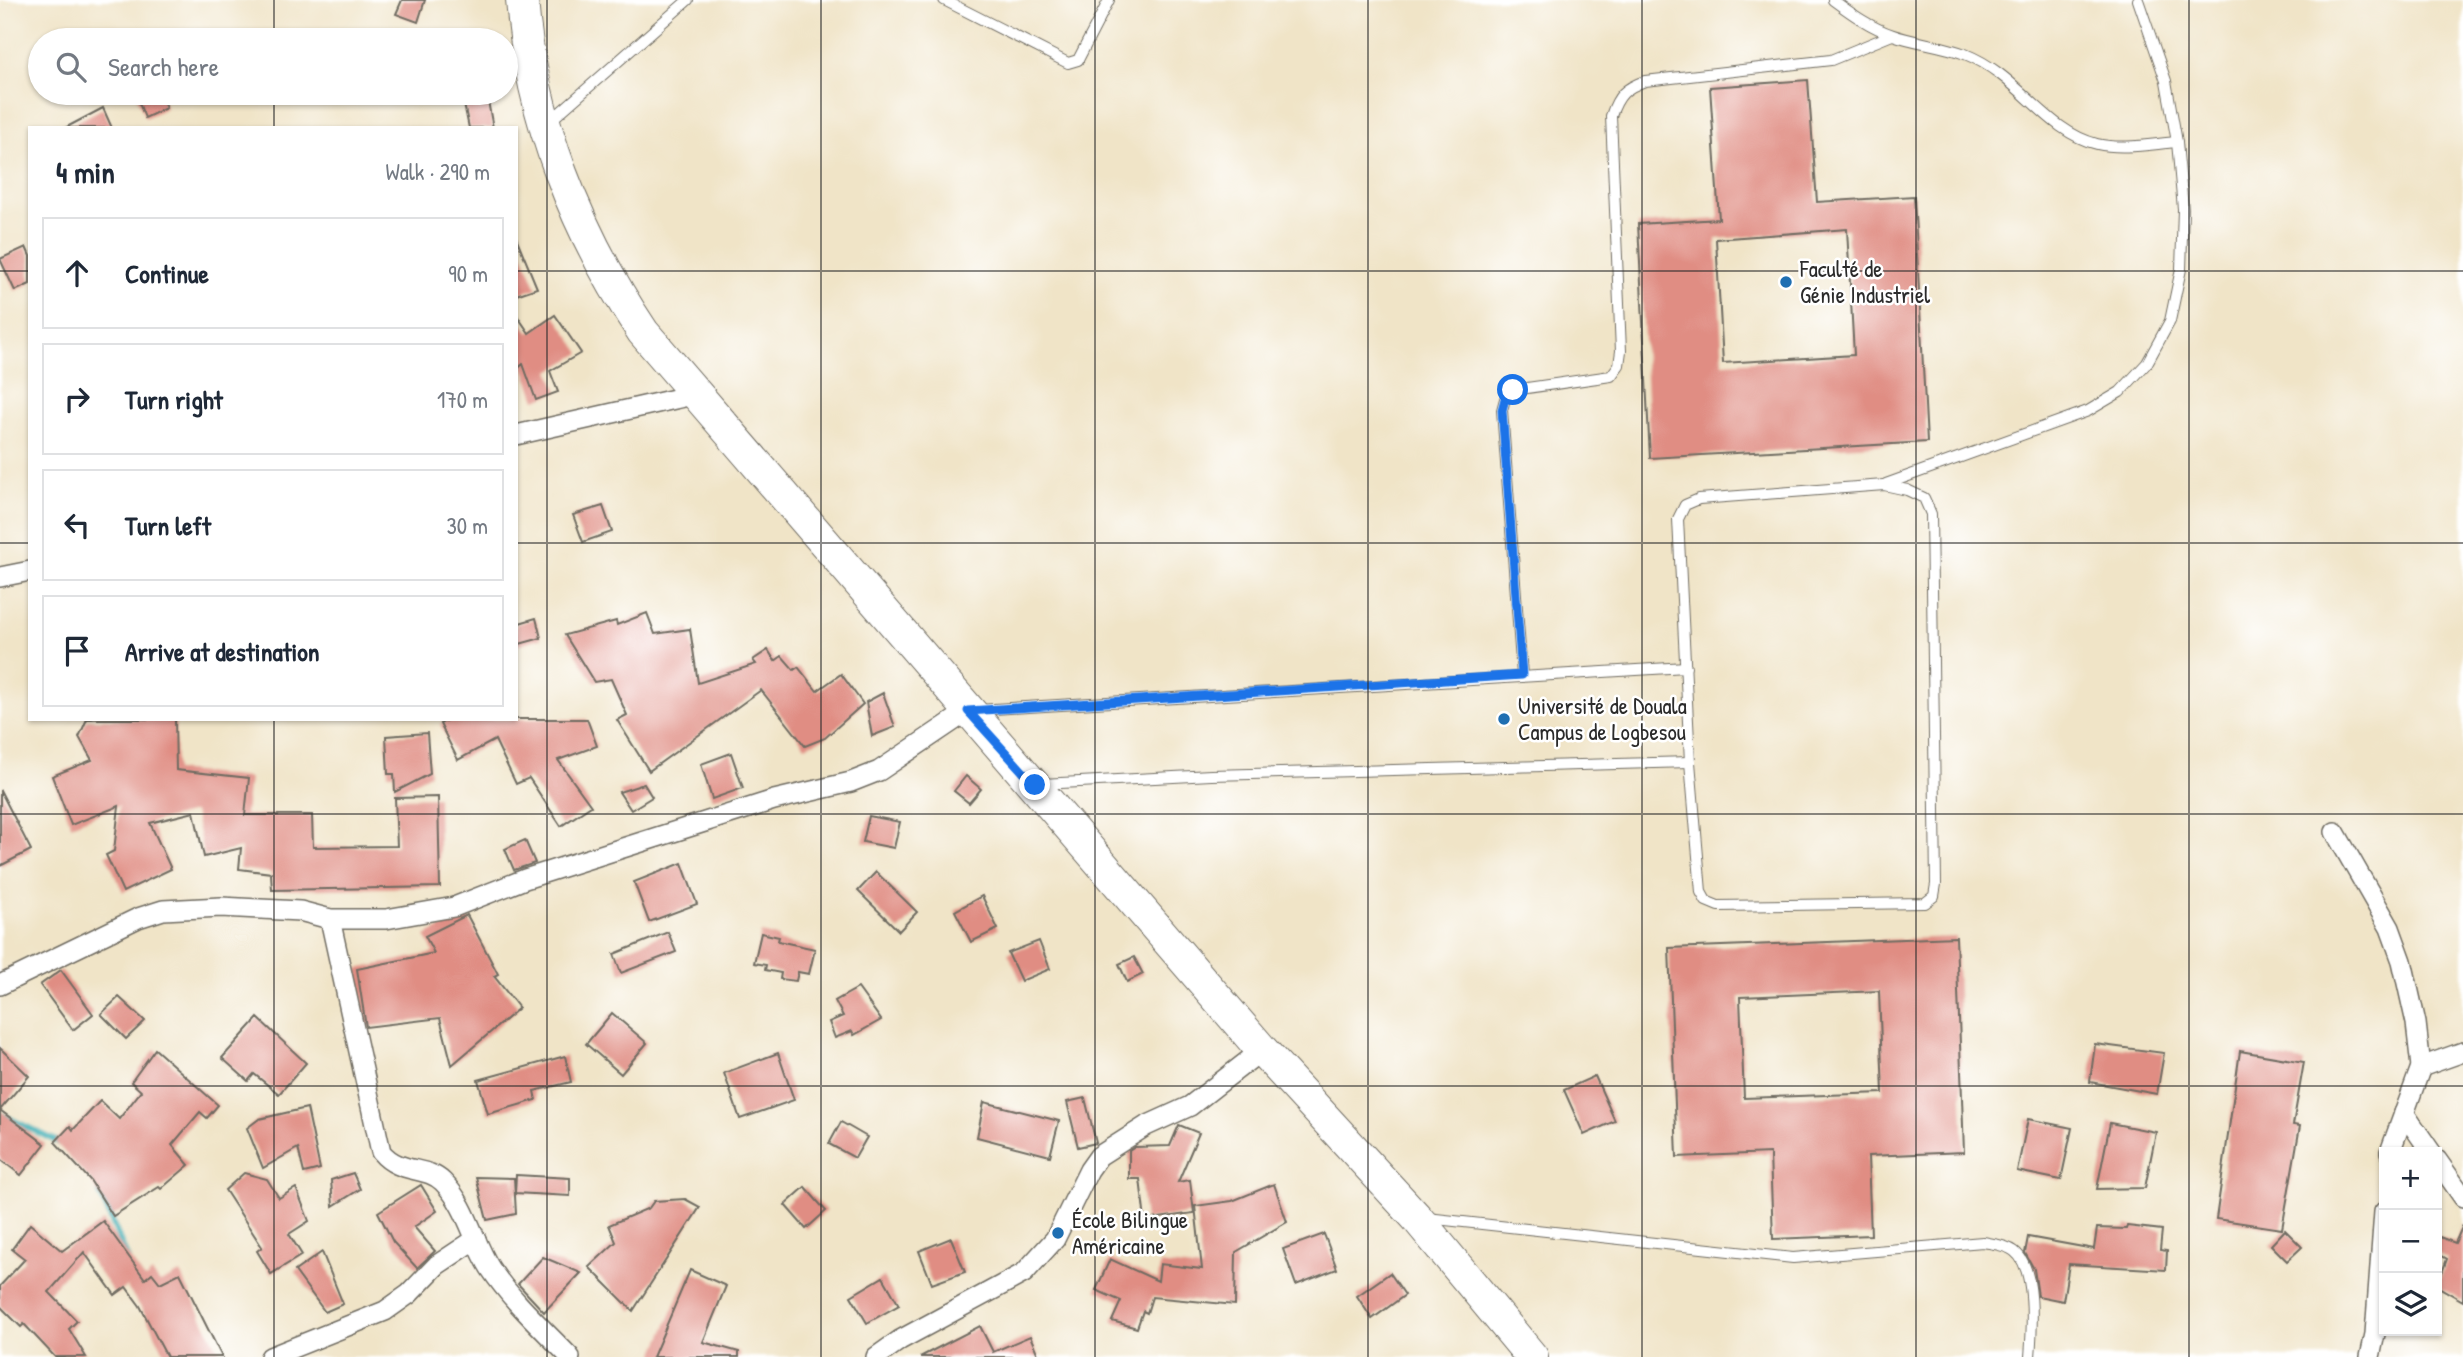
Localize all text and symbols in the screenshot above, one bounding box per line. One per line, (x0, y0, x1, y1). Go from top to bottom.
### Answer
search box (28, 28, 518, 105)
icon: search (52, 48, 90, 86)
text: Search here (108, 49, 219, 84)
text: 4 min (56, 152, 115, 192)
text: Walk · 290 m (386, 156, 490, 187)
place label: Faculté de Génie Industriel (1799, 253, 1931, 310)
icon: ahead (58, 254, 96, 292)
text: Continue (125, 256, 209, 291)
text: 90 m (448, 258, 488, 289)
marker: Faculté de Génie Industriel (1778, 274, 1794, 290)
route start (1497, 374, 1528, 405)
icon: right (58, 380, 96, 418)
text: Turn right (125, 382, 223, 417)
text: 170 m (437, 384, 488, 415)
icon: left (58, 506, 96, 544)
text: Turn left (125, 508, 211, 543)
text: 30 m (446, 510, 488, 541)
icon: arrive (58, 632, 96, 670)
text: Arrive at destination (125, 634, 320, 669)
place label: Université de Douala Campus de Logbesou (1518, 690, 1687, 747)
marker: Université de Douala Campus de Logbesou (1496, 711, 1512, 727)
route end (1019, 769, 1050, 800)
map controls (2379, 1147, 2442, 1336)
button: + (2379, 1147, 2442, 1210)
place label: École Bilingue Américaine (1072, 1204, 1188, 1261)
button: − (2379, 1210, 2442, 1273)
marker: École Bilingue Américaine (1050, 1225, 1066, 1241)
button: layers (2379, 1273, 2442, 1336)

